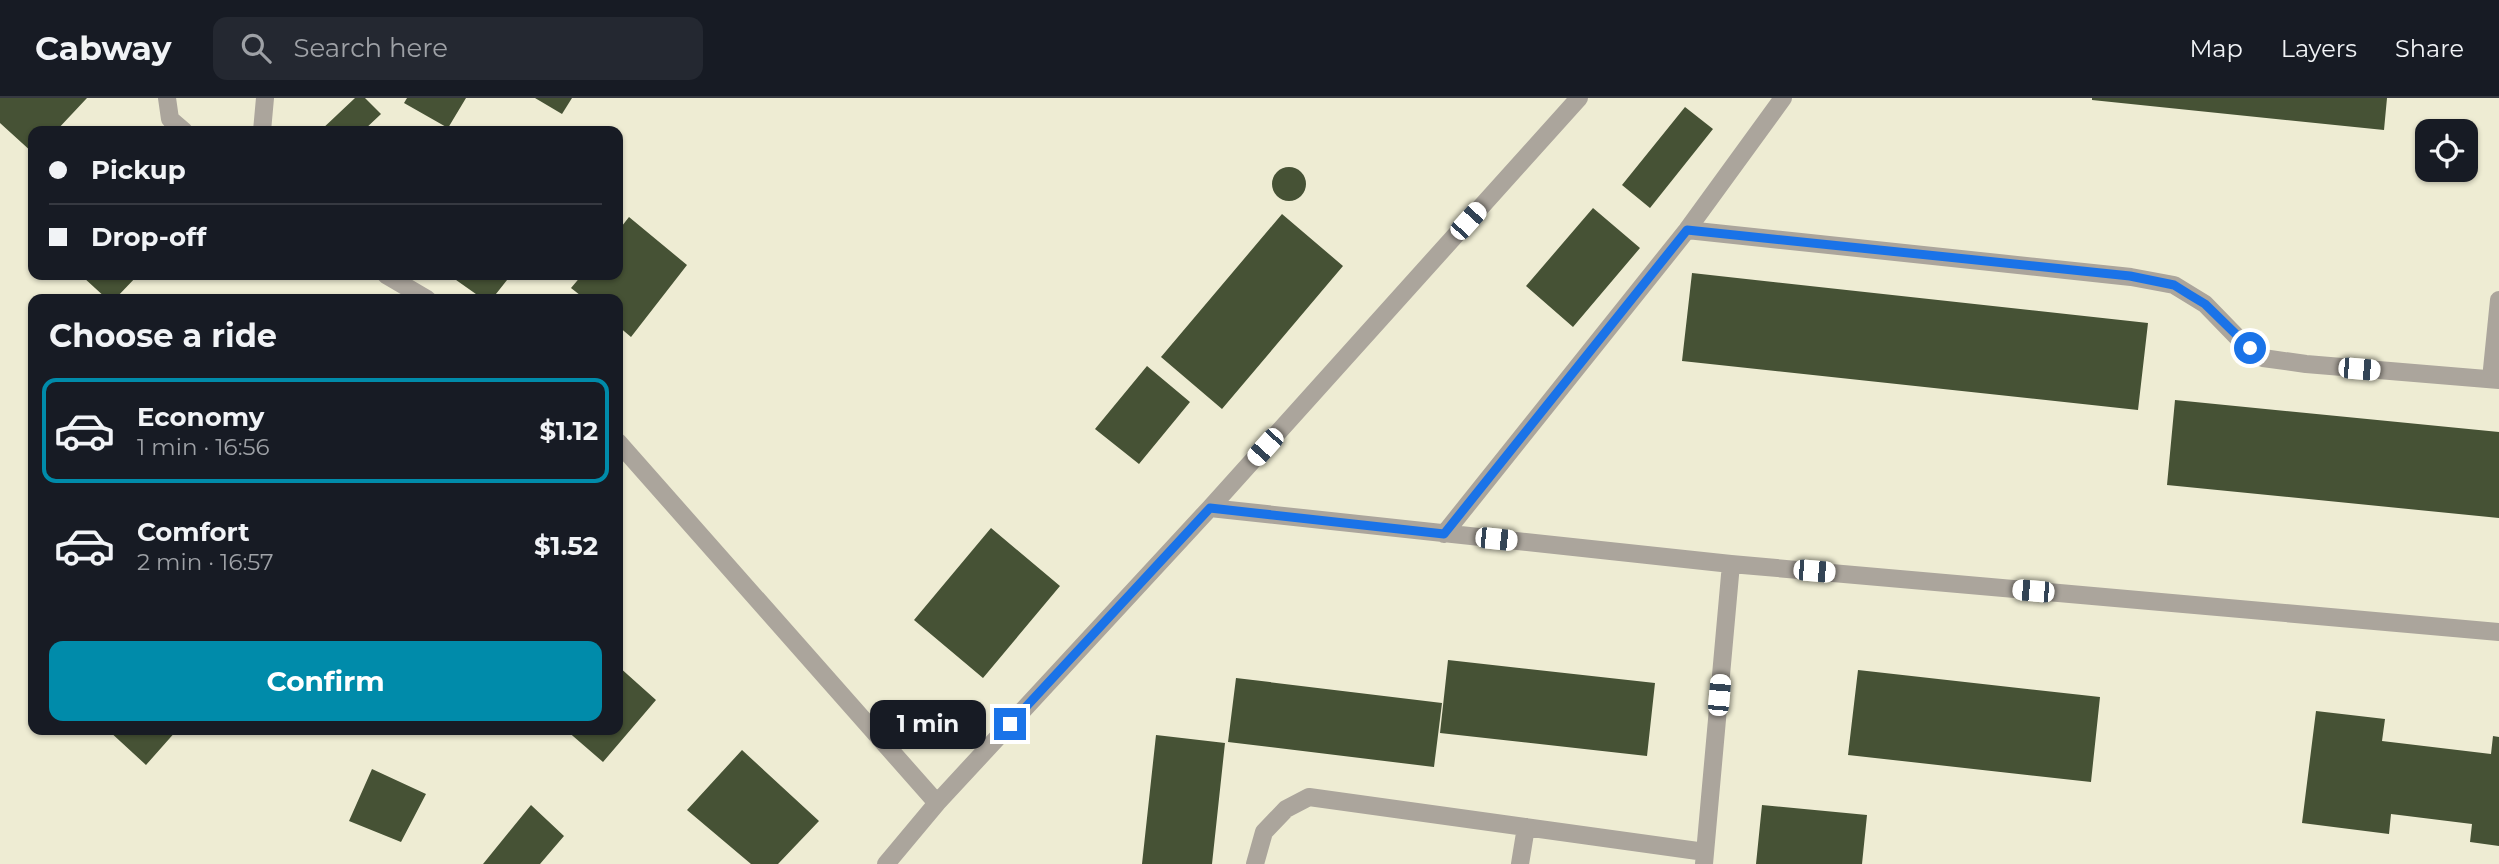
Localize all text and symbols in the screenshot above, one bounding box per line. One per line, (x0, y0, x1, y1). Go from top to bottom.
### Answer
search box (213, 17, 703, 80)
text: Cabway (35, 28, 171, 68)
icon: search (237, 29, 275, 67)
text: Search here (293, 32, 448, 64)
text: Map (2189, 34, 2243, 63)
text: Layers (2281, 34, 2357, 63)
text: Share (2395, 34, 2464, 63)
map controls (2415, 119, 2478, 182)
button: locate (2415, 119, 2478, 182)
text: Pickup (91, 154, 186, 186)
car (1447, 198, 1490, 244)
text: Drop-off (91, 221, 206, 253)
text: Choose a ride (49, 316, 277, 355)
route start (2234, 332, 2266, 364)
car (2338, 357, 2381, 381)
icon: car (53, 399, 116, 462)
text: Economy (137, 401, 264, 433)
text: $1.12 (540, 415, 598, 447)
car (1244, 424, 1287, 470)
text: 1 min · 16:56 (137, 433, 270, 461)
icon: car (53, 514, 116, 577)
text: Comfort (137, 516, 249, 548)
car (1475, 526, 1518, 552)
text: $1.52 (534, 530, 598, 562)
text: 2 min · 16:57 (137, 548, 274, 576)
car (1793, 559, 1836, 583)
car (2012, 579, 2055, 603)
button: Confirm (49, 641, 602, 721)
car (1707, 673, 1732, 717)
callout: 1 min (870, 700, 986, 748)
route end (994, 708, 1026, 740)
text: 1 min (897, 710, 959, 738)

